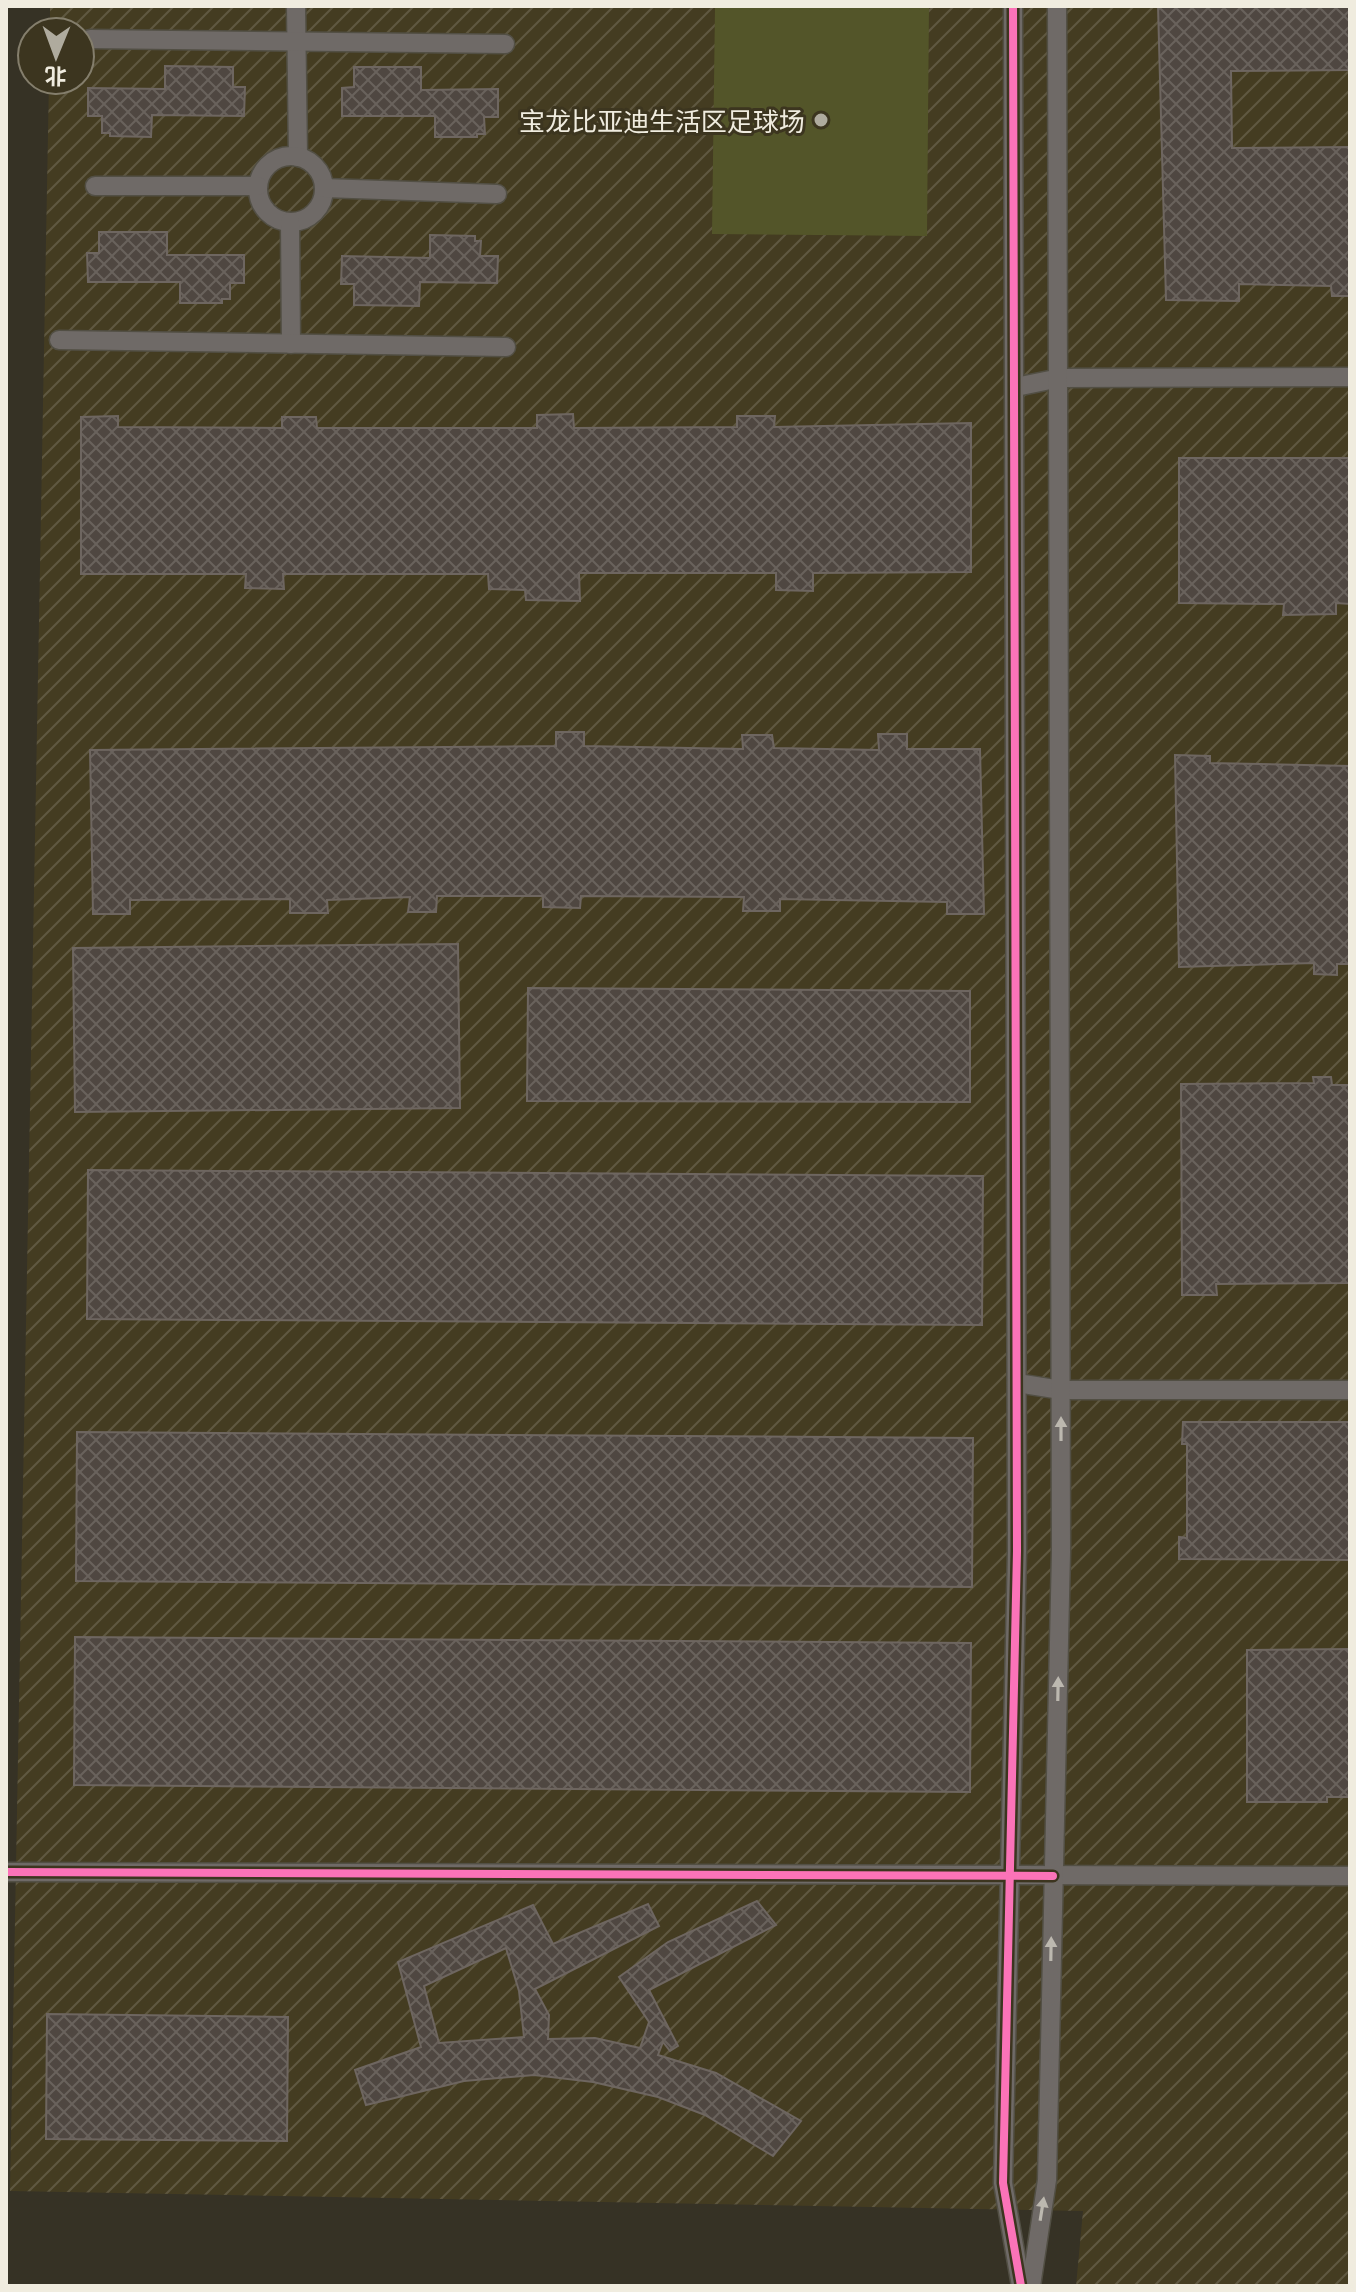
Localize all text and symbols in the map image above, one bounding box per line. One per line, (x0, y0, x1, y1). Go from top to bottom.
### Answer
north arrow (16, 16, 96, 96)
text: 北 (44, 64, 67, 90)
place label: 宝龙比亚迪生活区足球场 (519, 105, 805, 136)
marker: 宝龙比亚迪生活区足球场 (812, 111, 830, 129)
one-way arrow (1055, 1416, 1067, 1441)
one-way arrow (1051, 1676, 1064, 1701)
one-way arrow (1045, 1936, 1058, 1961)
one-way arrow (1037, 2196, 1049, 2221)

